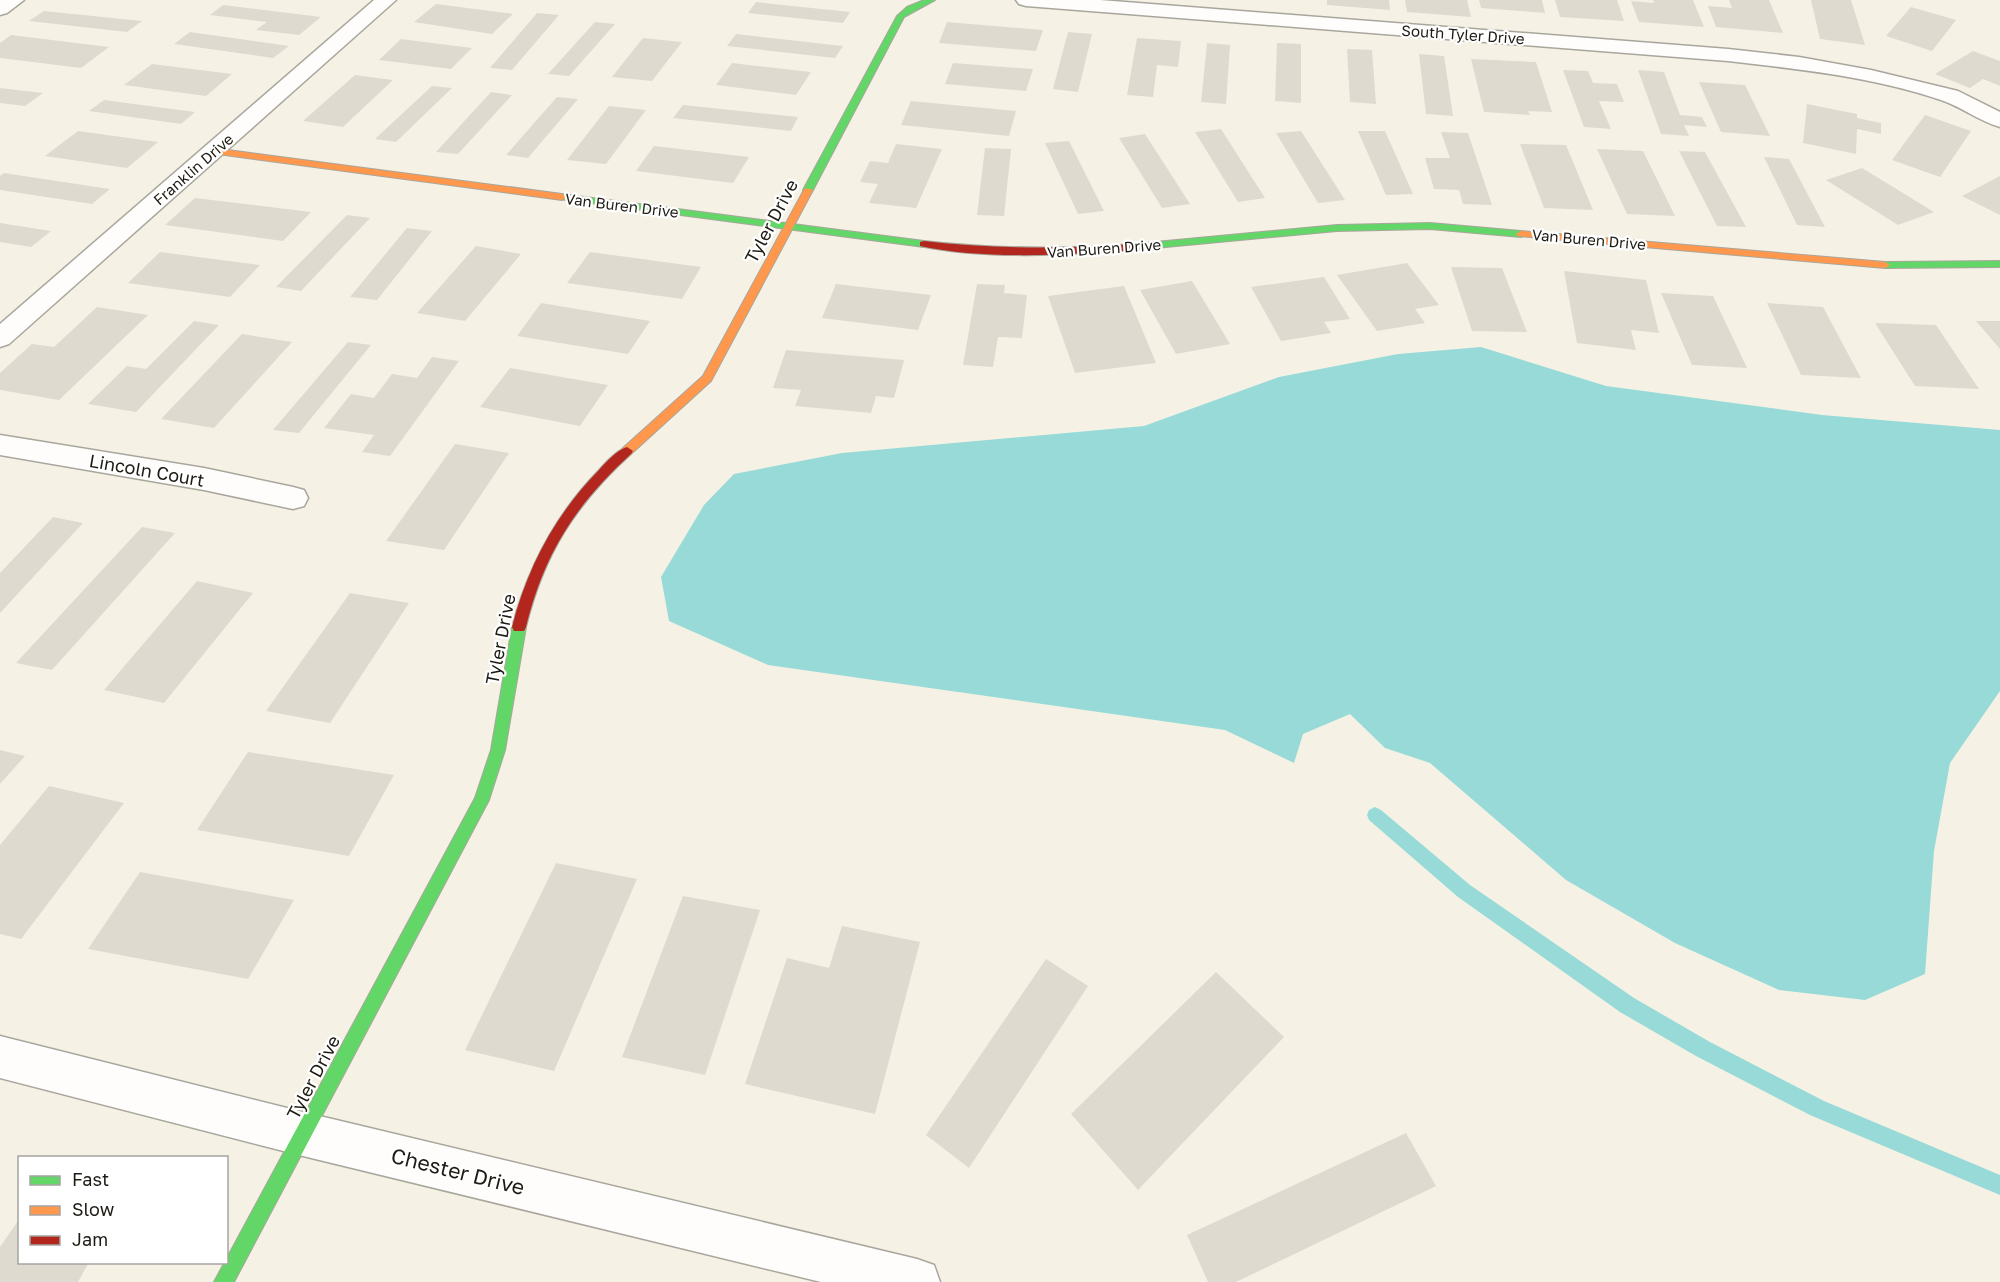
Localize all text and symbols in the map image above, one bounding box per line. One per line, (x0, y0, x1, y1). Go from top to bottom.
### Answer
street label: South Tyler Drive (1401, 21, 1525, 47)
street label: Franklin Drive (149, 129, 237, 209)
street label: Tyler Drive (740, 175, 802, 267)
street label: Van Buren Drive (564, 189, 680, 221)
street label: Van Buren Drive (1531, 225, 1647, 253)
street label: Van Buren Drive (1046, 235, 1162, 261)
street label: Lincoln Court (88, 449, 206, 491)
street label: Tyler Drive (480, 592, 520, 686)
street label: Tyler Drive (282, 1031, 344, 1123)
street label: Chester Drive (389, 1142, 527, 1200)
legend (18, 1156, 228, 1264)
text: Fast (72, 1168, 109, 1190)
text: Slow (72, 1198, 115, 1220)
text: Jam (72, 1228, 108, 1250)

